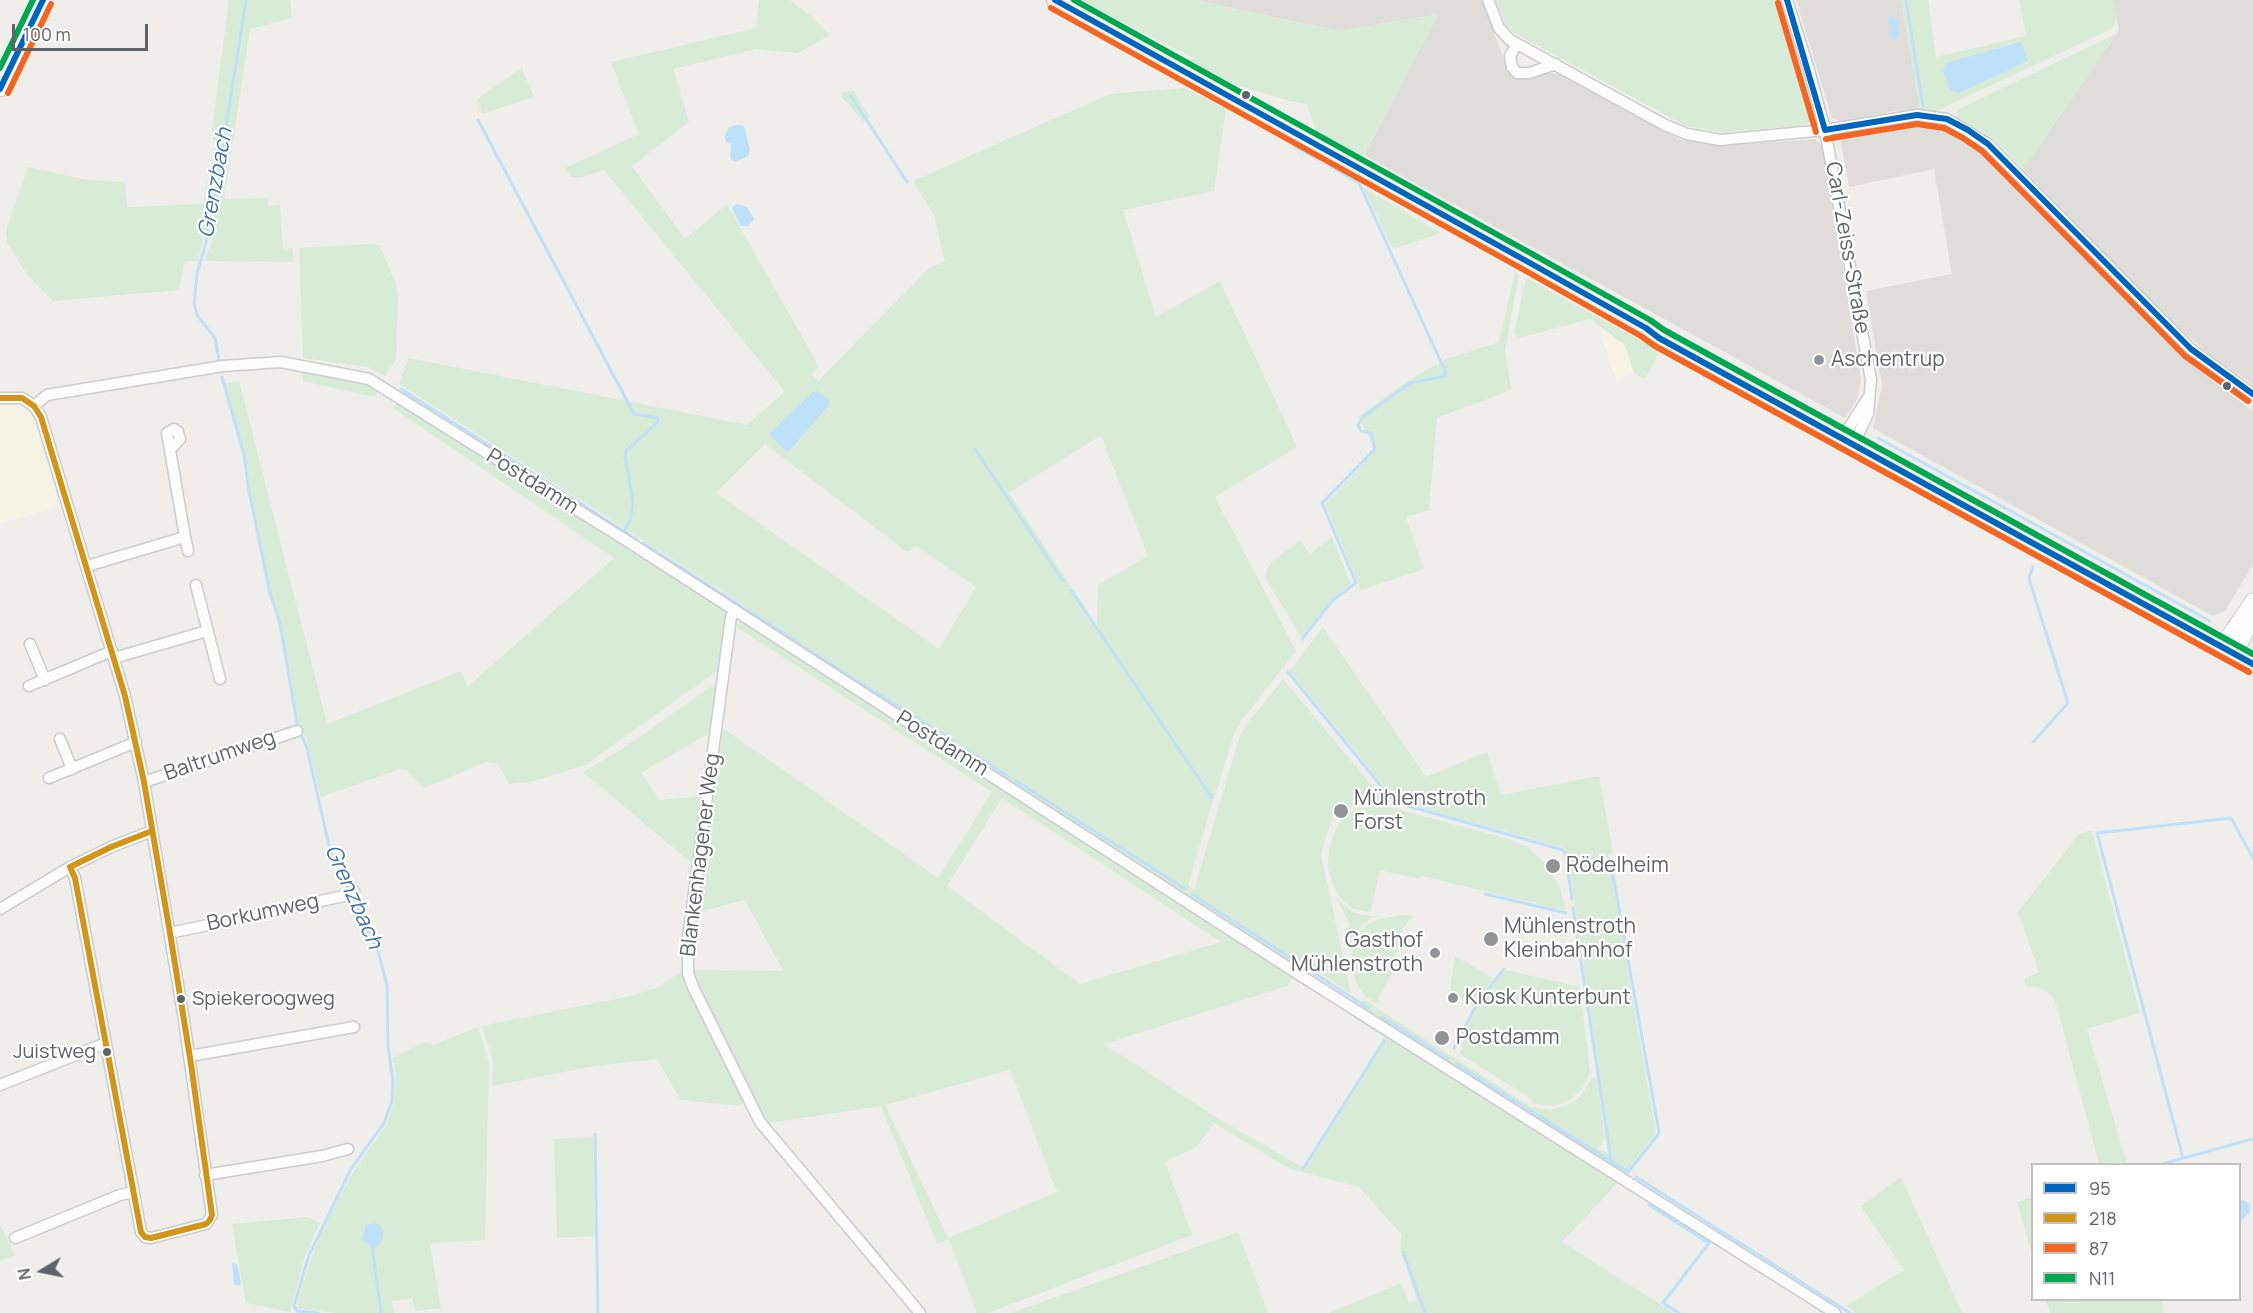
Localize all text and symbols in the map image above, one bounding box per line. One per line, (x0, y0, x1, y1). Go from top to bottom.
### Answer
scale bar (15, 12, 152, 50)
text: 100 m (23, 22, 71, 46)
unlabelled marker (1240, 89, 1252, 101)
water label: Grenzbach (193, 126, 239, 240)
street label: Carl-Zeiss-Straße (1819, 160, 1875, 336)
place label: Aschentrup (1831, 347, 1945, 373)
marker: Aschentrup (1812, 353, 1826, 367)
unlabelled marker (2221, 380, 2233, 392)
street label: Postdamm (481, 444, 583, 520)
street label: Postdamm (891, 706, 993, 782)
street label: Baltrumweg (161, 725, 279, 787)
street label: Blankenhagener Weg (676, 752, 726, 958)
place label: Mühlenstroth Forst (1354, 786, 1486, 836)
marker: Mühlenstroth Forst (1332, 802, 1350, 820)
water label: Grenzbach (318, 841, 388, 953)
place label: Rödelheim (1566, 853, 1669, 879)
marker: Rödelheim (1544, 857, 1562, 875)
street label: Borkumweg (205, 889, 321, 937)
place label: Mühlenstroth Kleinbahnhof (1504, 914, 1636, 964)
place label: Gasthof Mühlenstroth (1291, 928, 1423, 978)
marker: Mühlenstroth Kleinbahnhof (1482, 930, 1500, 948)
marker: Gasthof Mühlenstroth (1428, 946, 1442, 960)
place label: Kiosk Kunterbunt (1465, 985, 1631, 1011)
place label: Spiekeroogweg (192, 987, 335, 1011)
marker: Kiosk Kunterbunt (1446, 991, 1460, 1005)
marker: Spiekeroogweg (175, 993, 187, 1005)
place label: Postdamm (1456, 1025, 1560, 1051)
marker: Postdamm (1433, 1029, 1451, 1047)
place label: Juistweg (13, 1040, 96, 1064)
marker: Juistweg (101, 1046, 113, 1058)
legend (2031, 1163, 2241, 1301)
text: 95 (2089, 1176, 2111, 1200)
text: 218 (2089, 1206, 2117, 1230)
text: 87 (2089, 1236, 2109, 1260)
north arrow (12, 1241, 72, 1301)
text: N11 (2089, 1266, 2115, 1290)
text: N (12, 1267, 36, 1282)

